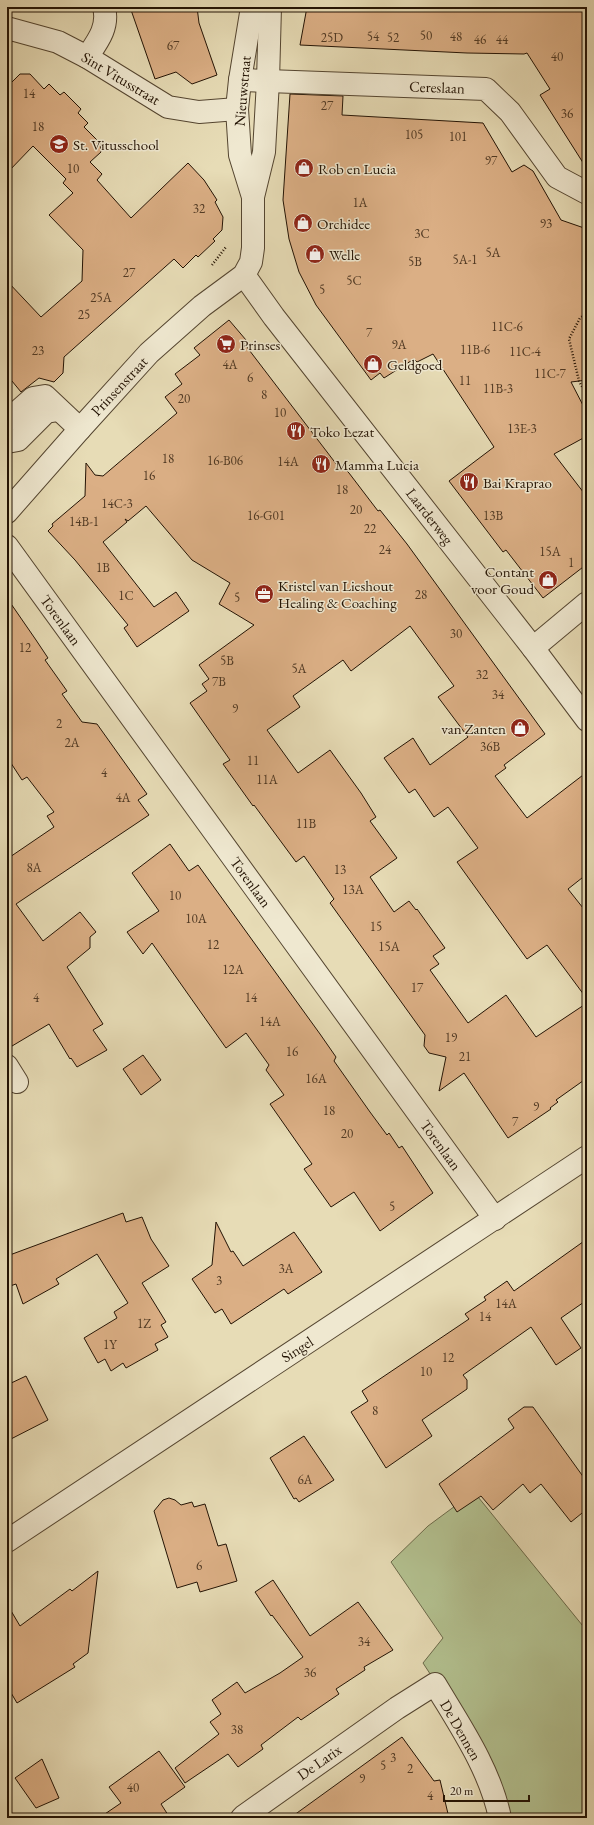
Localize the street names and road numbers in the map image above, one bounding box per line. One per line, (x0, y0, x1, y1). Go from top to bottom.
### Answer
street label: Sint Vitusstraat (78, 47, 164, 109)
street label: Nieuwstraat (229, 55, 255, 127)
street label: Cereslaan (409, 77, 465, 97)
street label: Prinsenstraat (87, 352, 152, 420)
street label: Laarderweg (402, 484, 458, 548)
street label: Torenlaan (36, 591, 86, 649)
street label: Torenlaan (226, 853, 276, 911)
street label: Torenlaan (416, 1116, 466, 1174)
street label: Singel (277, 1331, 317, 1366)
street label: De Dennen (436, 1696, 486, 1764)
street label: De Larix (293, 1740, 345, 1784)

